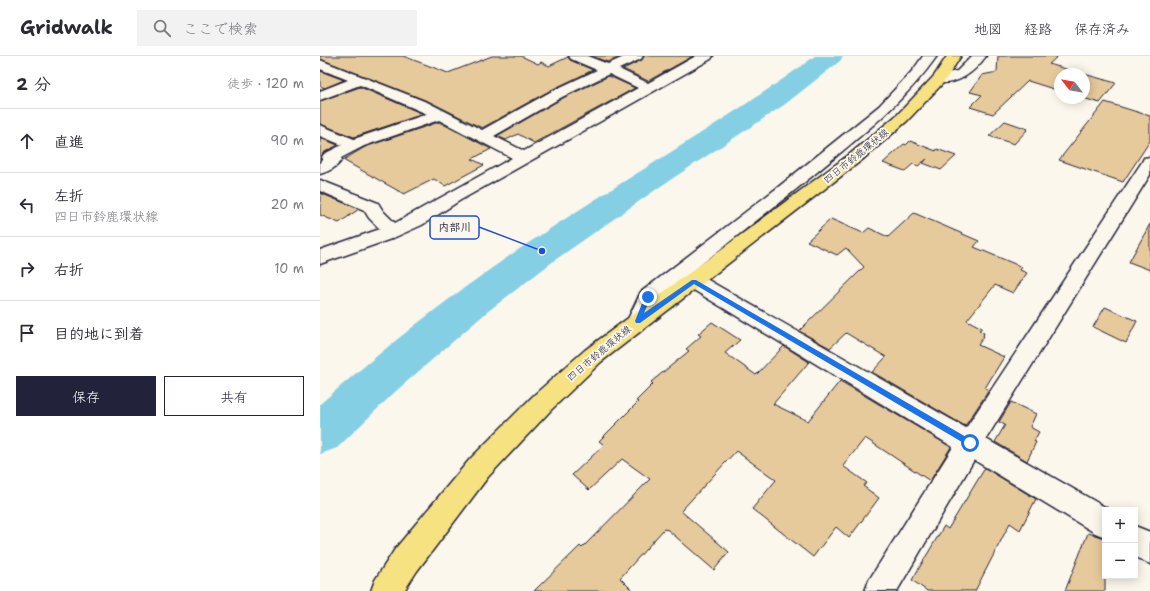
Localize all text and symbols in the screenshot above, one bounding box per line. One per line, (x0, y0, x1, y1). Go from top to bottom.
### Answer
search box (137, 10, 417, 46)
text: Gridwalk (20, 15, 113, 40)
icon: search (151, 17, 173, 39)
text: ここで検索 (183, 19, 258, 39)
text: 地図 (974, 20, 1002, 38)
text: 経路 (1024, 20, 1052, 38)
text: 保存済み (1074, 20, 1130, 38)
north arrow (1054, 68, 1090, 104)
text: 2 分 (16, 73, 51, 95)
text: 徒歩 · 120 m (227, 75, 304, 92)
street label: 四日市鈴鹿環状線 (821, 126, 891, 186)
icon: ahead (16, 130, 38, 152)
text: 直進 (54, 132, 84, 152)
text: 90 m (270, 132, 304, 149)
text: 左折 (54, 186, 84, 206)
icon: left (16, 194, 38, 216)
text: 20 m (271, 196, 304, 213)
text: 四日市鈴鹿環状線 (54, 208, 158, 225)
callout: 内部川 (430, 216, 479, 239)
text: 内部川 (439, 220, 472, 235)
icon: right (16, 258, 38, 280)
text: 右折 (54, 260, 84, 280)
text: 10 m (274, 260, 304, 277)
route end (639, 288, 657, 306)
icon: arrive (16, 322, 38, 344)
street label: 四日市鈴鹿環状線 (564, 322, 634, 384)
text: 目的地に到着 (54, 324, 144, 344)
button: 保存 (16, 376, 156, 416)
button: 共有 (164, 376, 304, 416)
route start (961, 434, 979, 452)
map controls (1102, 507, 1138, 579)
button: + (1102, 507, 1138, 543)
button: − (1102, 543, 1138, 579)

